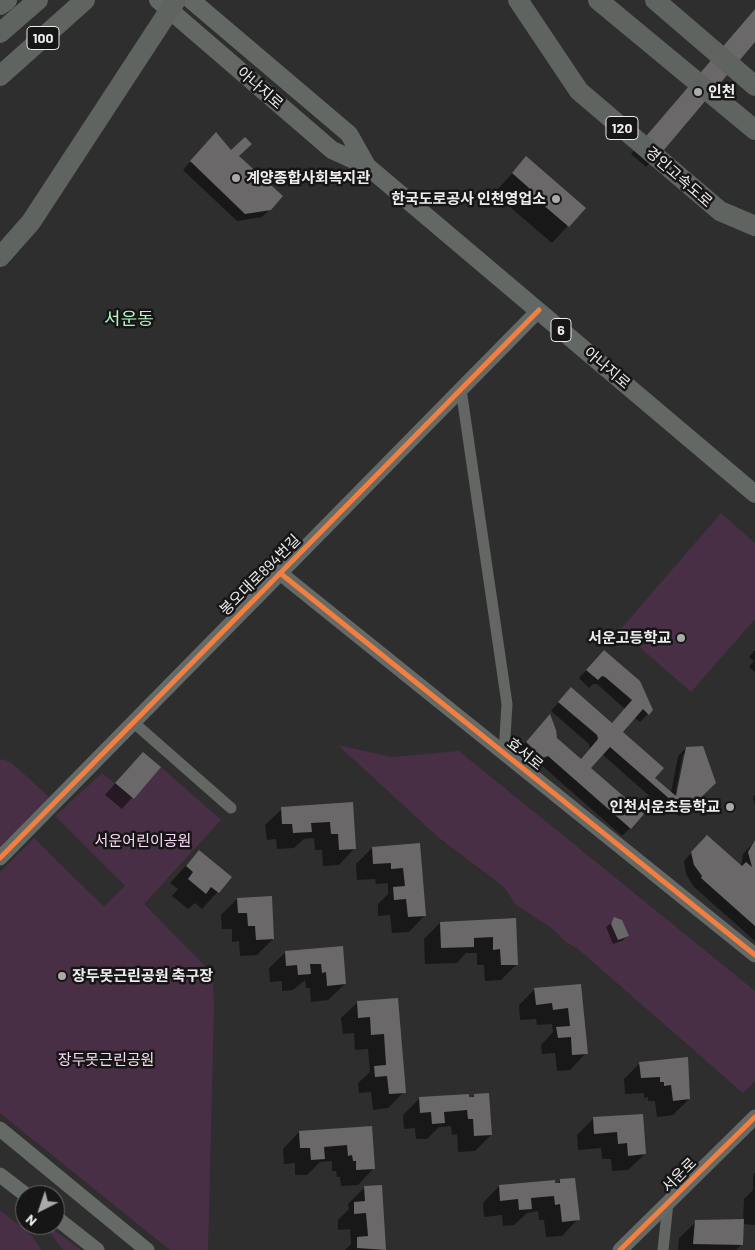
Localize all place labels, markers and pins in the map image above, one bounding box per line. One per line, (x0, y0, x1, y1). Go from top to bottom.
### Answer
place label: 인천 (708, 83, 736, 101)
marker: 인천 (692, 86, 704, 98)
place label: 계양종합사회복지관 (246, 169, 370, 187)
marker: 계양종합사회복지관 (230, 172, 242, 184)
place label: 한국도로공사 인천영업소 (391, 190, 546, 208)
marker: 한국도로공사 인천영업소 (550, 193, 562, 205)
place label: 서운고등학교 (588, 629, 671, 647)
marker: 서운고등학교 (675, 632, 687, 644)
place label: 인천서운초등학교 (610, 798, 720, 816)
marker: 인천서운초등학교 (724, 801, 736, 813)
place label: 장두못근린공원 축구장 (72, 967, 213, 985)
marker: 장두못근린공원 축구장 (56, 970, 68, 982)

